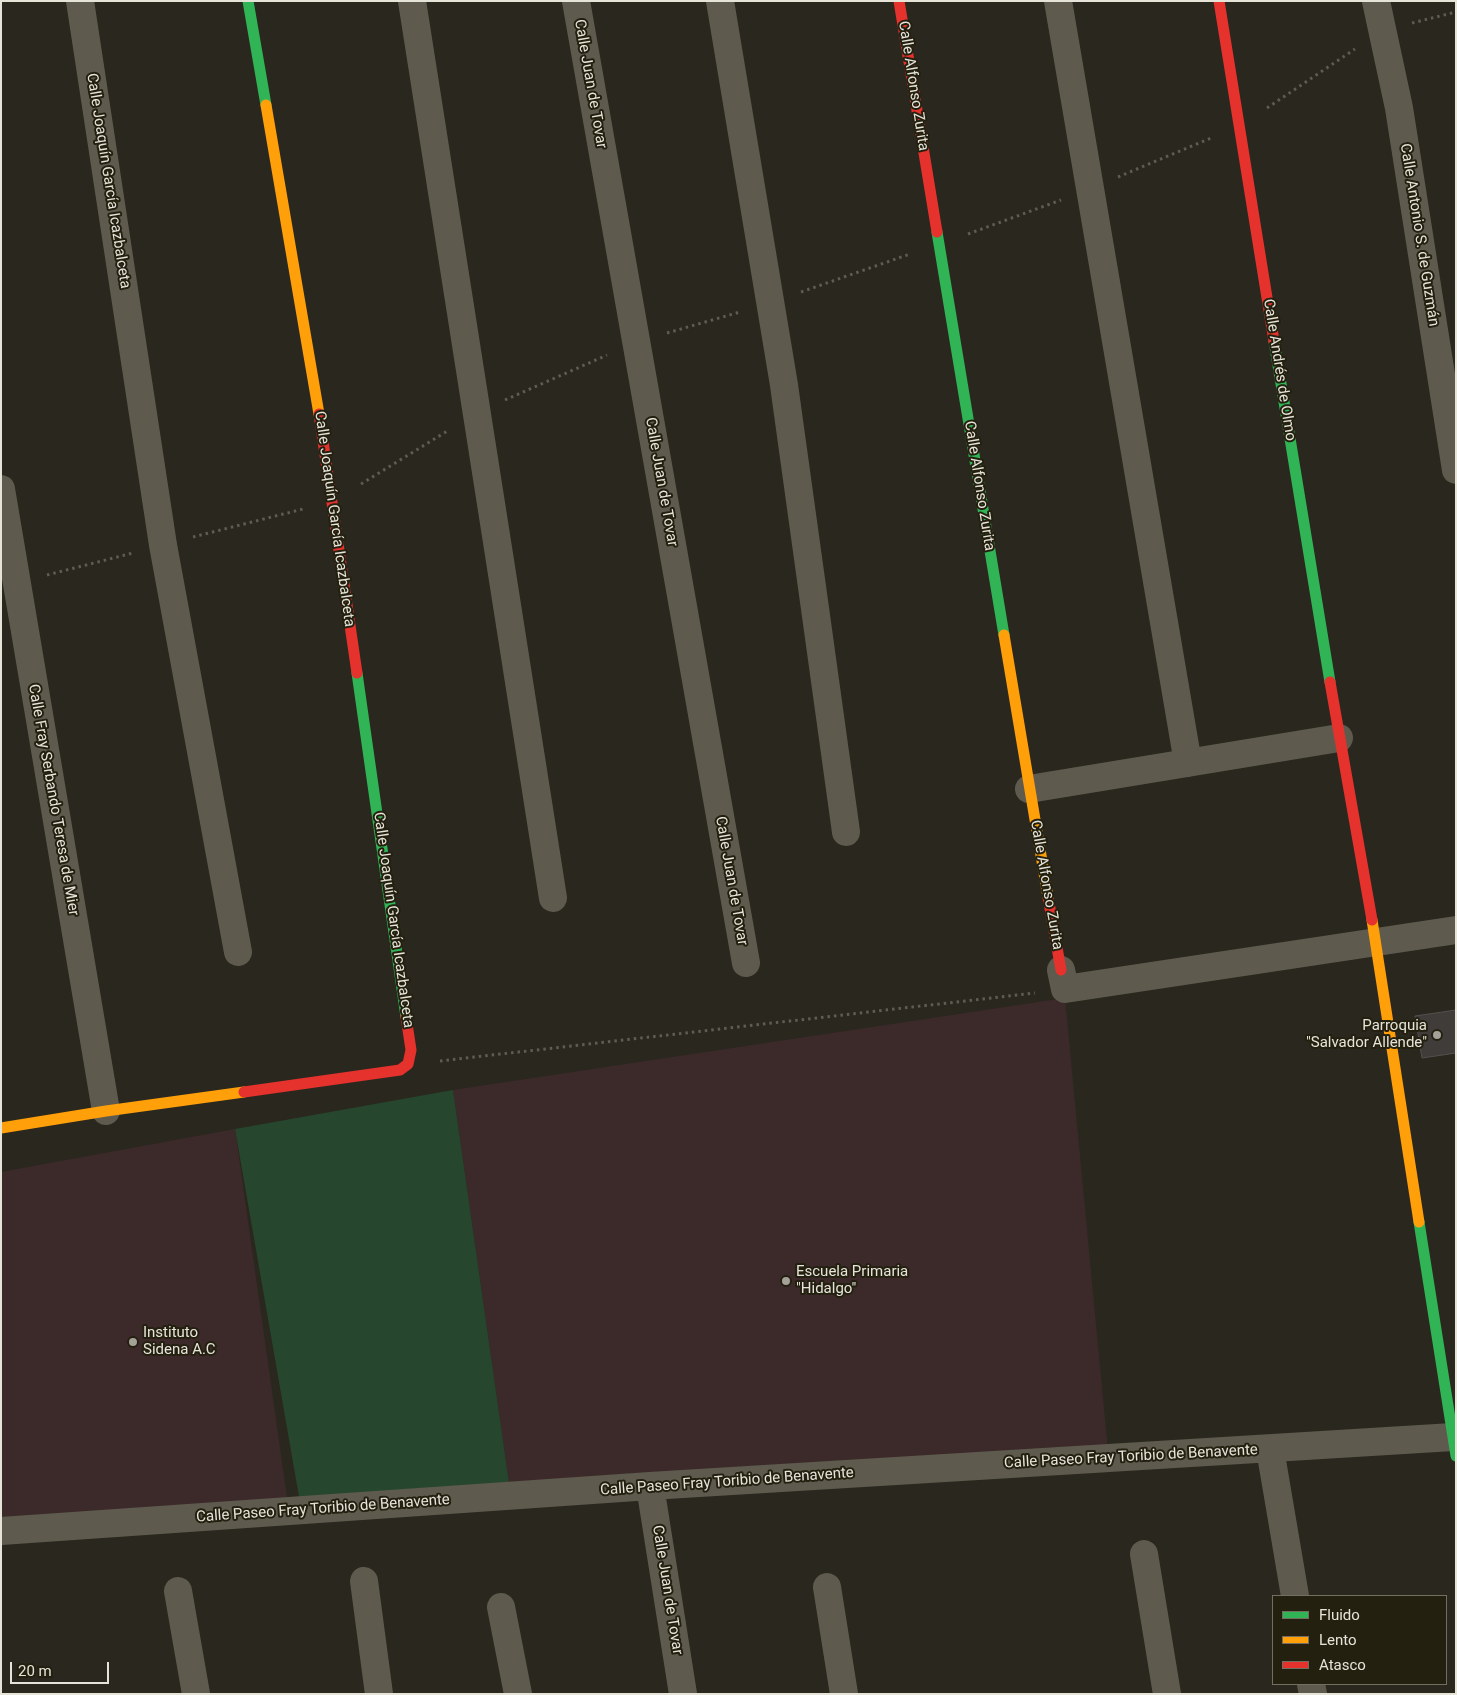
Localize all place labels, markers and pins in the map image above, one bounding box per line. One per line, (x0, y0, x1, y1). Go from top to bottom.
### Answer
place label: Parroquia "Salvador Allende" (1306, 1017, 1427, 1052)
marker: Parroquia "Salvador Allende" (1431, 1029, 1443, 1041)
place label: Escuela Primaria "Hidalgo" (796, 1263, 908, 1298)
marker: Escuela Primaria "Hidalgo" (780, 1275, 792, 1287)
place label: Instituto Sidena A.C (143, 1324, 216, 1359)
marker: Instituto Sidena A.C (127, 1336, 139, 1348)

